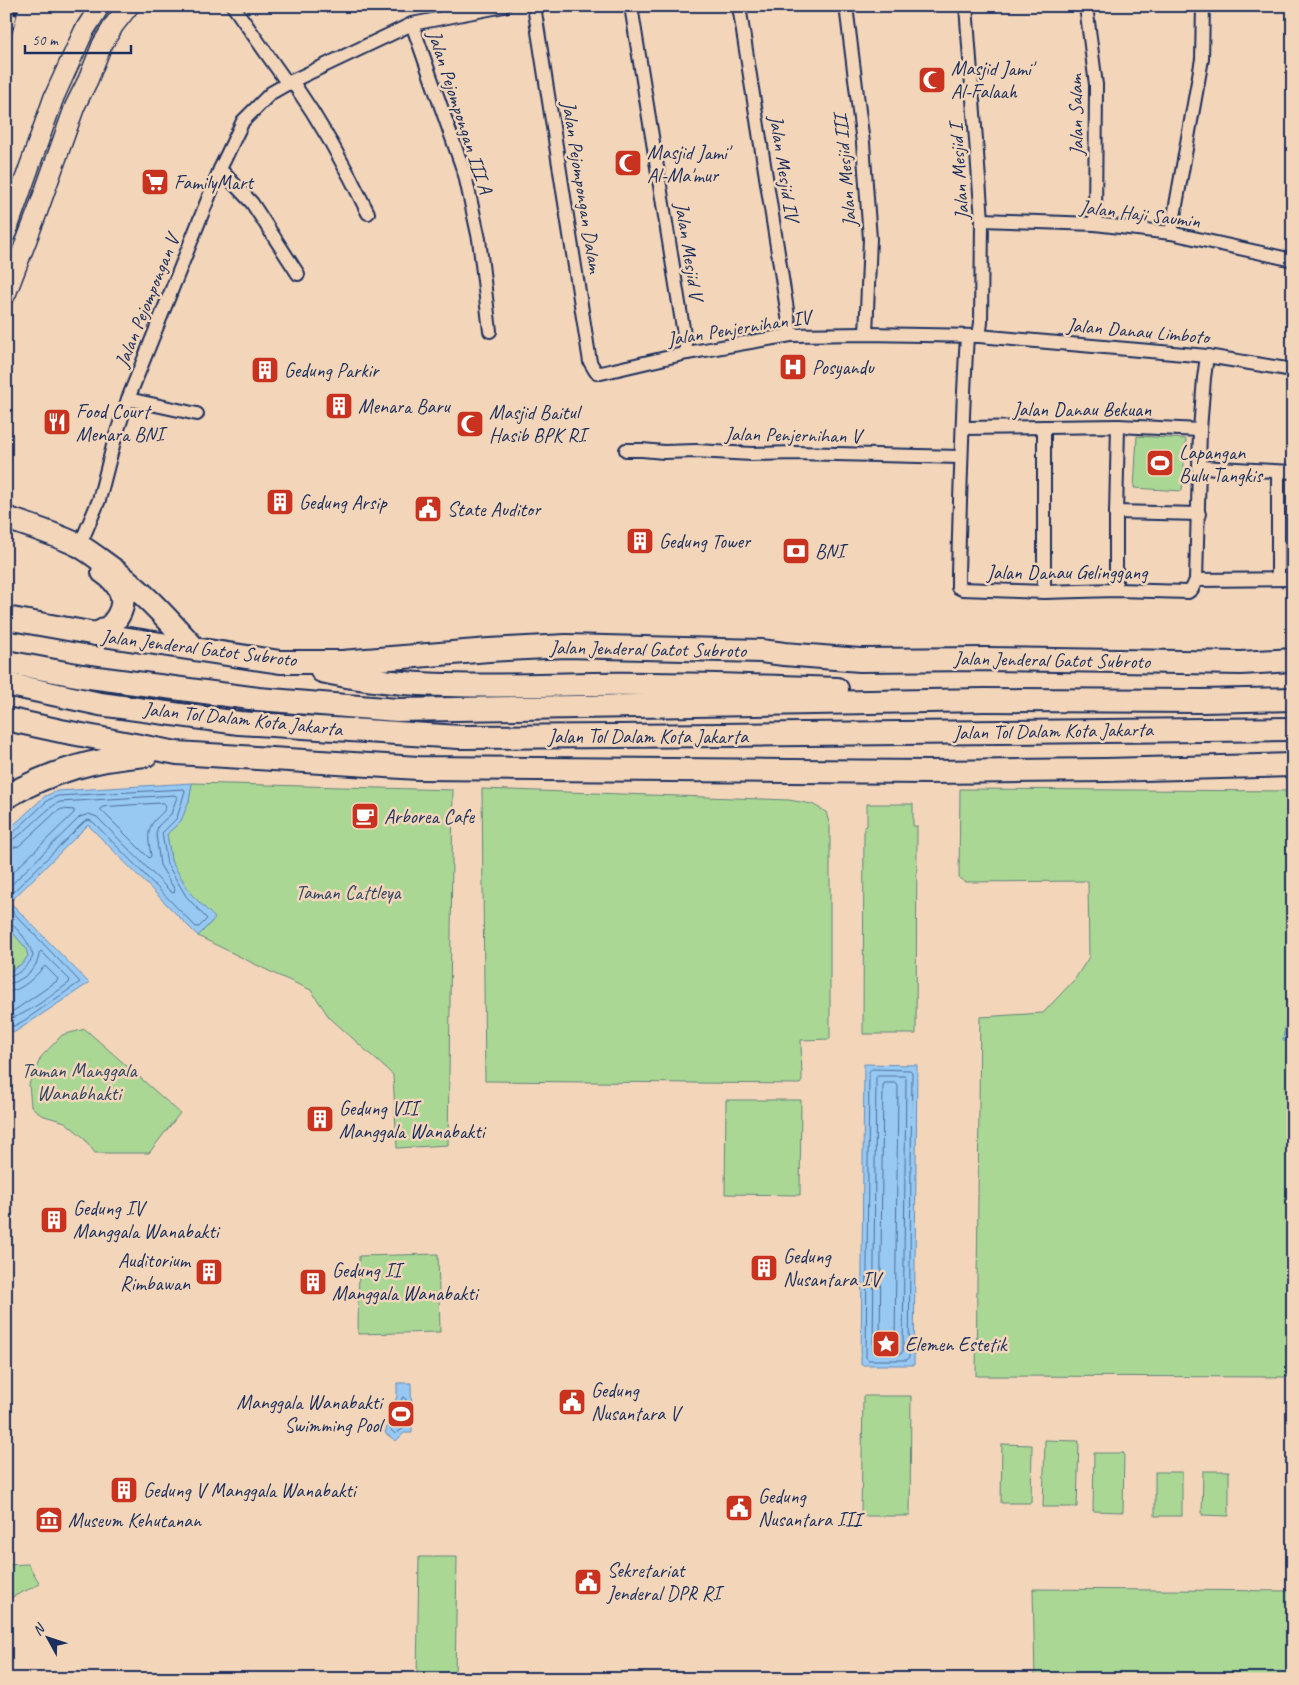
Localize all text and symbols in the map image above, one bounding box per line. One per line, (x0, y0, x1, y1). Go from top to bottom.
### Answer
scale bar (25, 22, 131, 54)
street label: Jalan Pejompongan III A (422, 26, 498, 198)
text: 50 m (32, 31, 59, 50)
place label: Masjid Jami' Al-Falaah (951, 56, 1037, 104)
mosque icon: Masjid Jami' Al-Falaah (917, 65, 947, 95)
street label: Jalan Salam (1063, 72, 1089, 157)
street label: Jalan Pejompongan Dalam (556, 98, 608, 276)
street label: Jalan Mesjid III (827, 110, 862, 229)
street label: Jalan Mesjid IV (763, 112, 805, 227)
street label: Jalan Mesjid I (943, 118, 975, 222)
place label: Masjid Jami' Al-Ma'mur (647, 140, 733, 188)
mosque icon: Masjid Jami' Al-Ma'mur (613, 148, 643, 178)
supermarket icon: FamilyMart (140, 167, 170, 197)
place label: FamilyMart (174, 170, 255, 195)
street label: Jalan Haji Saumin (1078, 194, 1202, 234)
street label: Jalan Mesjid V (669, 200, 710, 305)
street label: Jalan Pejompongan V (109, 227, 186, 372)
street label: Jalan Penjernihan IV (665, 304, 817, 352)
street label: Jalan Danau Limboto (1065, 312, 1212, 350)
hospital icon: Posyandu (778, 352, 808, 382)
building icon: Gedung Parkir (250, 355, 280, 385)
place label: Posyandu (812, 355, 875, 380)
place label: Gedung Parkir (284, 358, 380, 383)
building icon: Menara Baru (324, 391, 354, 421)
place label: Menara Baru (358, 394, 451, 419)
street label: Jalan Danau Bekuan (1012, 397, 1152, 422)
place label: Food Court Menara BNI (76, 399, 168, 447)
place label: Masjid Baitul Hasib BPK RI (489, 400, 591, 448)
restaurant icon: Food Court Menara BNI (42, 407, 72, 437)
mosque icon: Masjid Baitul Hasib BPK RI (455, 409, 485, 439)
street label: Jalan Penjernihan V (724, 421, 865, 449)
place label: Lapangan Bulu Tangkis (1179, 440, 1264, 488)
sports icon: Lapangan Bulu Tangkis (1145, 448, 1175, 478)
building icon: Gedung Arsip (265, 487, 295, 517)
place label: Gedung Arsip (299, 490, 388, 515)
public building icon: State Auditor (413, 494, 443, 524)
place label: State Auditor (447, 497, 542, 522)
building icon: Gedung Tower (625, 526, 655, 556)
place label: Gedung Tower (659, 529, 752, 554)
bank icon: BNI (781, 536, 811, 566)
place label: BNI (815, 539, 849, 564)
street label: Jalan Danau Gelinggang (986, 560, 1149, 585)
street label: Jalan Jenderal Gatot Subroto (99, 624, 299, 672)
street label: Jalan Jenderal Gatot Subroto (549, 635, 747, 663)
street label: Jalan Jenderal Gatot Subroto (953, 646, 1151, 674)
street label: Jalan Tol Dalam Kota Jakarta (141, 696, 345, 742)
street label: Jalan Tol Dalam Kota Jakarta (952, 717, 1154, 745)
street label: Jalan Tol Dalam Kota Jakarta (547, 724, 749, 749)
cafe icon: Arborea Cafe (350, 801, 380, 831)
place label: Arborea Cafe (384, 804, 476, 829)
park label: Taman Cattleya (296, 880, 402, 905)
park label: Taman Manggala Wanabhakti (21, 1058, 139, 1106)
place label: Gedung VII Manggala Wanabakti (339, 1096, 487, 1144)
building icon: Gedung VII Manggala Wanabakti (305, 1104, 335, 1134)
place label: Gedung IV Manggala Wanabakti (73, 1196, 221, 1244)
building icon: Gedung IV Manggala Wanabakti (39, 1205, 69, 1235)
place label: Gedung Nusantara IV (783, 1244, 884, 1292)
place label: Auditorium Rimbawan (118, 1248, 192, 1296)
building icon: Gedung Nusantara IV (749, 1253, 779, 1283)
building icon: Auditorium Rimbawan (194, 1257, 224, 1287)
place label: Gedung II Manggala Wanabakti (332, 1258, 480, 1306)
building icon: Gedung II Manggala Wanabakti (298, 1267, 328, 1297)
place icon: Elemen Estetik (871, 1329, 901, 1359)
place label: Elemen Estetik (905, 1332, 1008, 1357)
place label: Gedung Nusantara V (591, 1378, 684, 1426)
public building icon: Gedung Nusantara V (557, 1387, 587, 1417)
place label: Manggala Wanabakti Swimming Pool (237, 1390, 386, 1438)
sports icon: Manggala Wanabakti Swimming Pool (386, 1399, 416, 1429)
building icon: Gedung V Manggala Wanabakti (109, 1475, 139, 1505)
place label: Gedung V Manggala Wanabakti (143, 1478, 358, 1503)
place label: Gedung Nusantara III (758, 1484, 865, 1532)
public building icon: Gedung Nusantara III (724, 1493, 754, 1523)
museum icon: Museum Kehutanan (34, 1505, 64, 1535)
place label: Museum Kehutanan (68, 1508, 202, 1533)
place label: Sekretariat Jenderal DPR RI (606, 1558, 725, 1606)
public building icon: Sekretariat Jenderal DPR RI (573, 1567, 603, 1597)
north arrow (22, 1612, 72, 1662)
text: N (29, 1619, 49, 1639)

